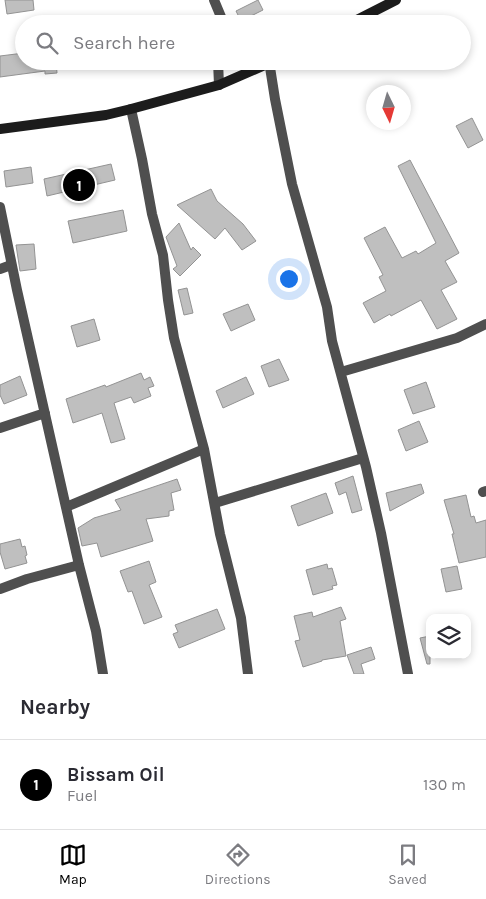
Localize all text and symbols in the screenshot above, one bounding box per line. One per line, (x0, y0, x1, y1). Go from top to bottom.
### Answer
search box (15, 15, 471, 70)
icon: search (33, 29, 61, 57)
text: Search here (73, 32, 175, 54)
north arrow (366, 85, 411, 130)
pin: 1 (63, 166, 95, 204)
your location (276, 266, 302, 292)
map controls (426, 614, 471, 659)
button: layers (426, 614, 471, 659)
text: Nearby (20, 695, 90, 719)
text: Bissam Oil (67, 764, 165, 786)
text: 1 (33, 775, 39, 794)
text: 130 m (423, 775, 466, 794)
text: Fuel (67, 786, 97, 805)
tab: Map (59, 841, 87, 888)
tab: Directions (205, 841, 271, 888)
tab: Saved (388, 841, 427, 888)

